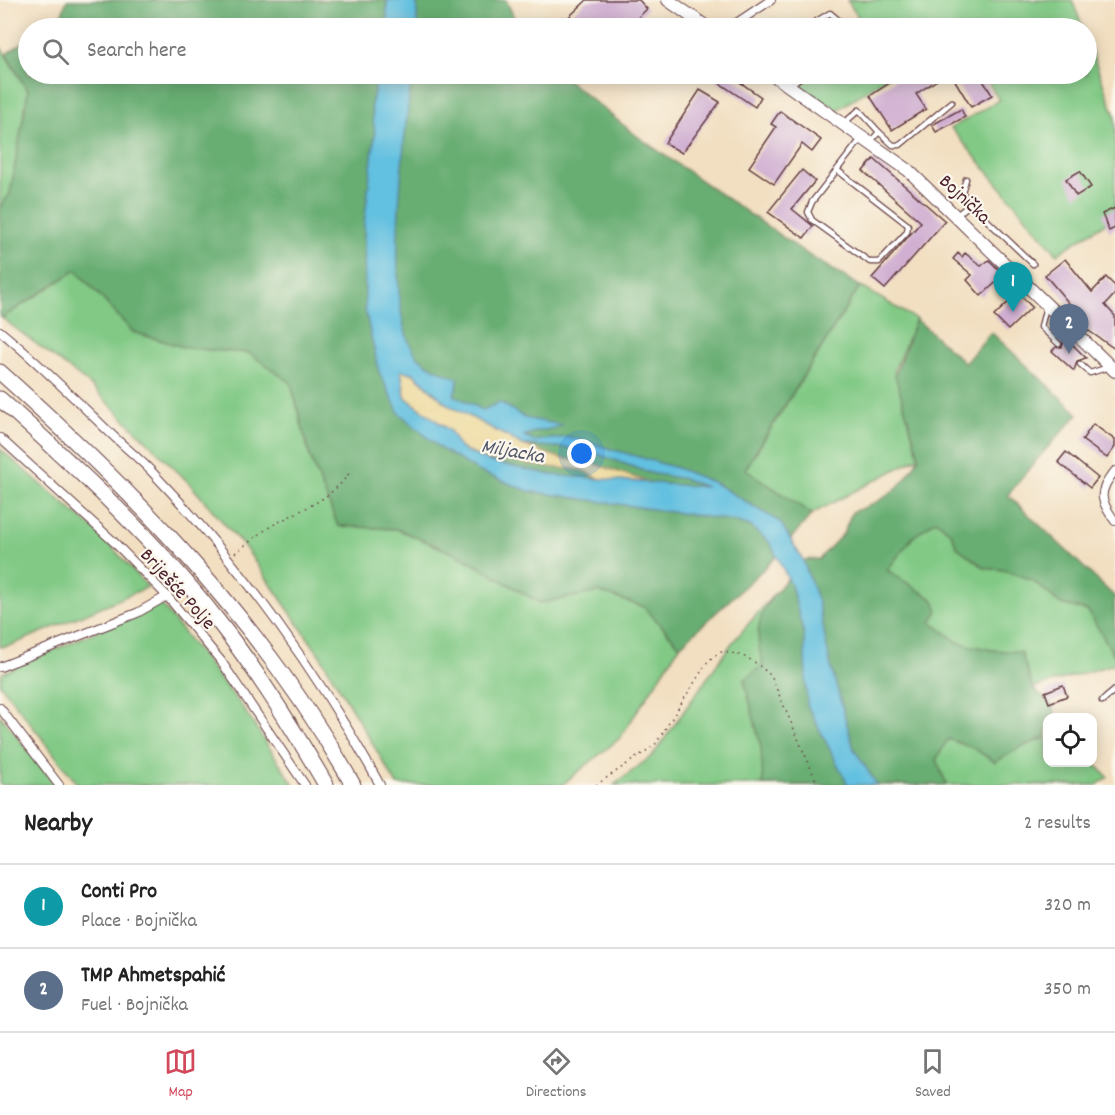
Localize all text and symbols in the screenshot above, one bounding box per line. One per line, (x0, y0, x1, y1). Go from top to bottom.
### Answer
search box (18, 18, 1097, 84)
icon: search (39, 35, 72, 68)
text: Search here (87, 36, 186, 67)
street label: Bojnička (932, 169, 997, 232)
pin: 1 (994, 262, 1032, 312)
pin: 2 (1050, 304, 1088, 354)
water label: Miljacka (479, 433, 547, 473)
your location (567, 439, 596, 468)
street label: Briješće Polje (132, 543, 221, 637)
map controls (1043, 713, 1097, 767)
button: locate (1043, 713, 1097, 767)
text: Nearby (24, 806, 92, 843)
text: 2 results (1024, 810, 1091, 838)
text: Conti Pro (81, 877, 157, 908)
text: 1 (41, 892, 46, 920)
text: 320 m (1044, 892, 1091, 920)
text: Place · Bojnička (81, 908, 197, 936)
text: TMP Ahmetspahić (81, 961, 225, 992)
text: 2 (39, 976, 48, 1004)
text: 350 m (1044, 976, 1091, 1004)
text: Fuel · Bojnička (81, 992, 188, 1020)
tab: Map (164, 1045, 197, 1104)
tab: Directions (526, 1045, 586, 1104)
tab: Saved (915, 1045, 951, 1104)

